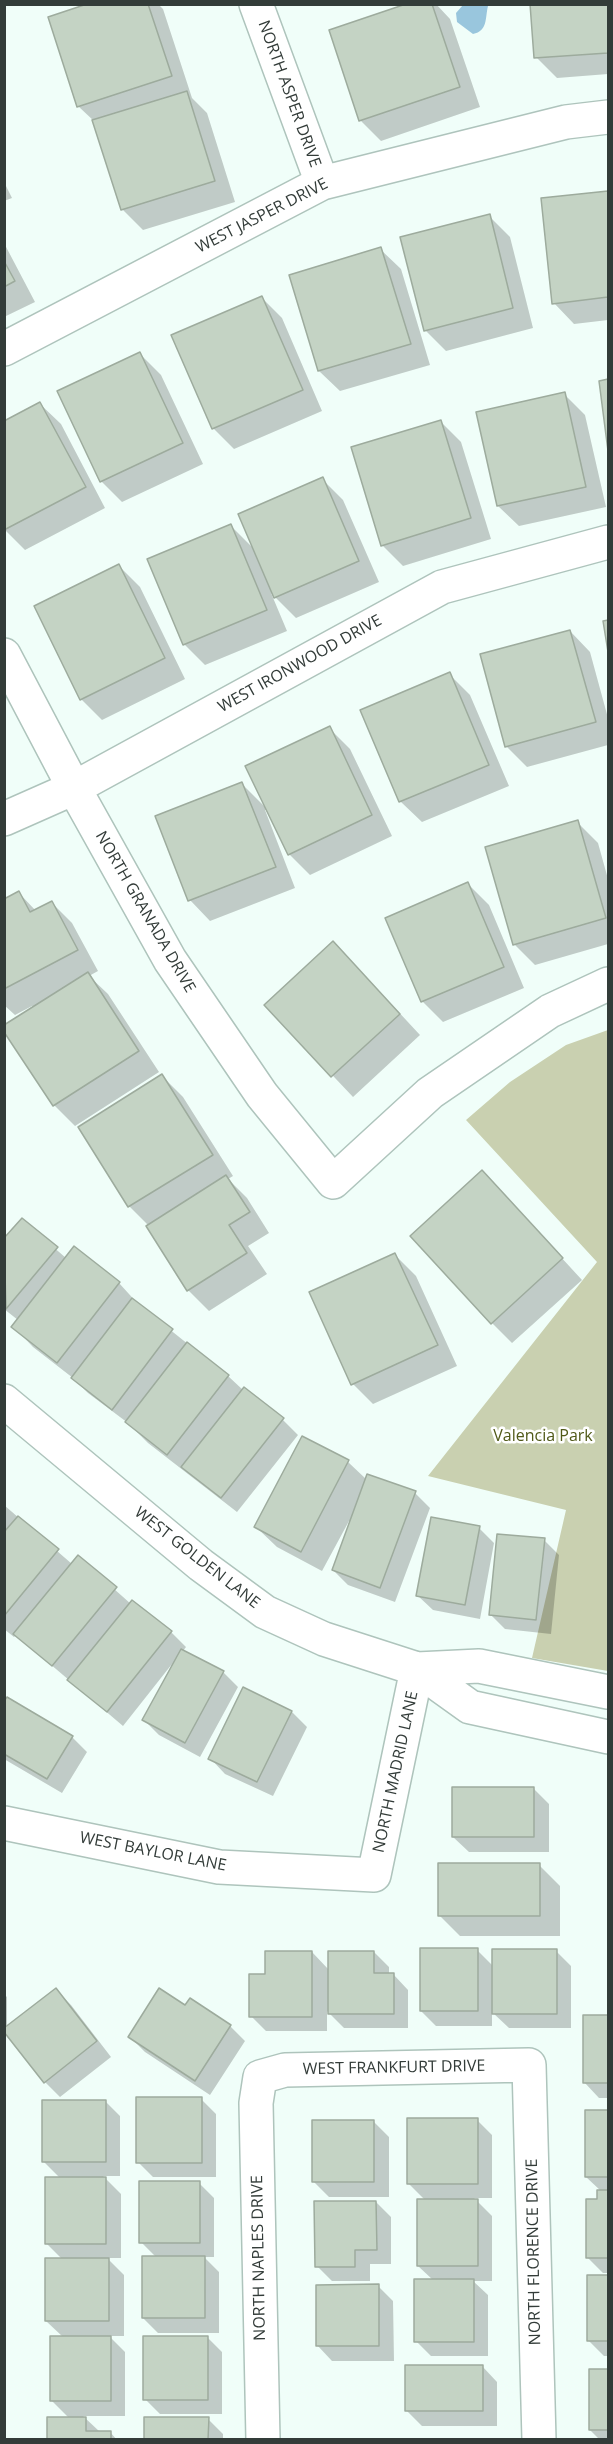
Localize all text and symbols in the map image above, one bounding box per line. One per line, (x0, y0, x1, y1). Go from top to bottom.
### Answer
street label: NORTH ASPER DRIVE (253, 18, 325, 170)
street label: WEST JASPER DRIVE (193, 174, 331, 258)
street label: WEST IRONWOOD DRIVE (215, 611, 385, 717)
street label: NORTH GRANADA DRIVE (91, 828, 199, 996)
park label: Valencia Park (493, 1426, 593, 1446)
street label: WEST GOLDEN LANE (130, 1503, 264, 1613)
street label: NORTH MADRID LANE (369, 1689, 423, 1855)
street label: WEST BAYLOR LANE (78, 1828, 228, 1876)
street label: WEST FRANKFURT DRIVE (303, 2057, 485, 2079)
street label: NORTH FLORENCE DRIVE (523, 2159, 545, 2345)
street label: NORTH NAPLES DRIVE (248, 2175, 270, 2341)

